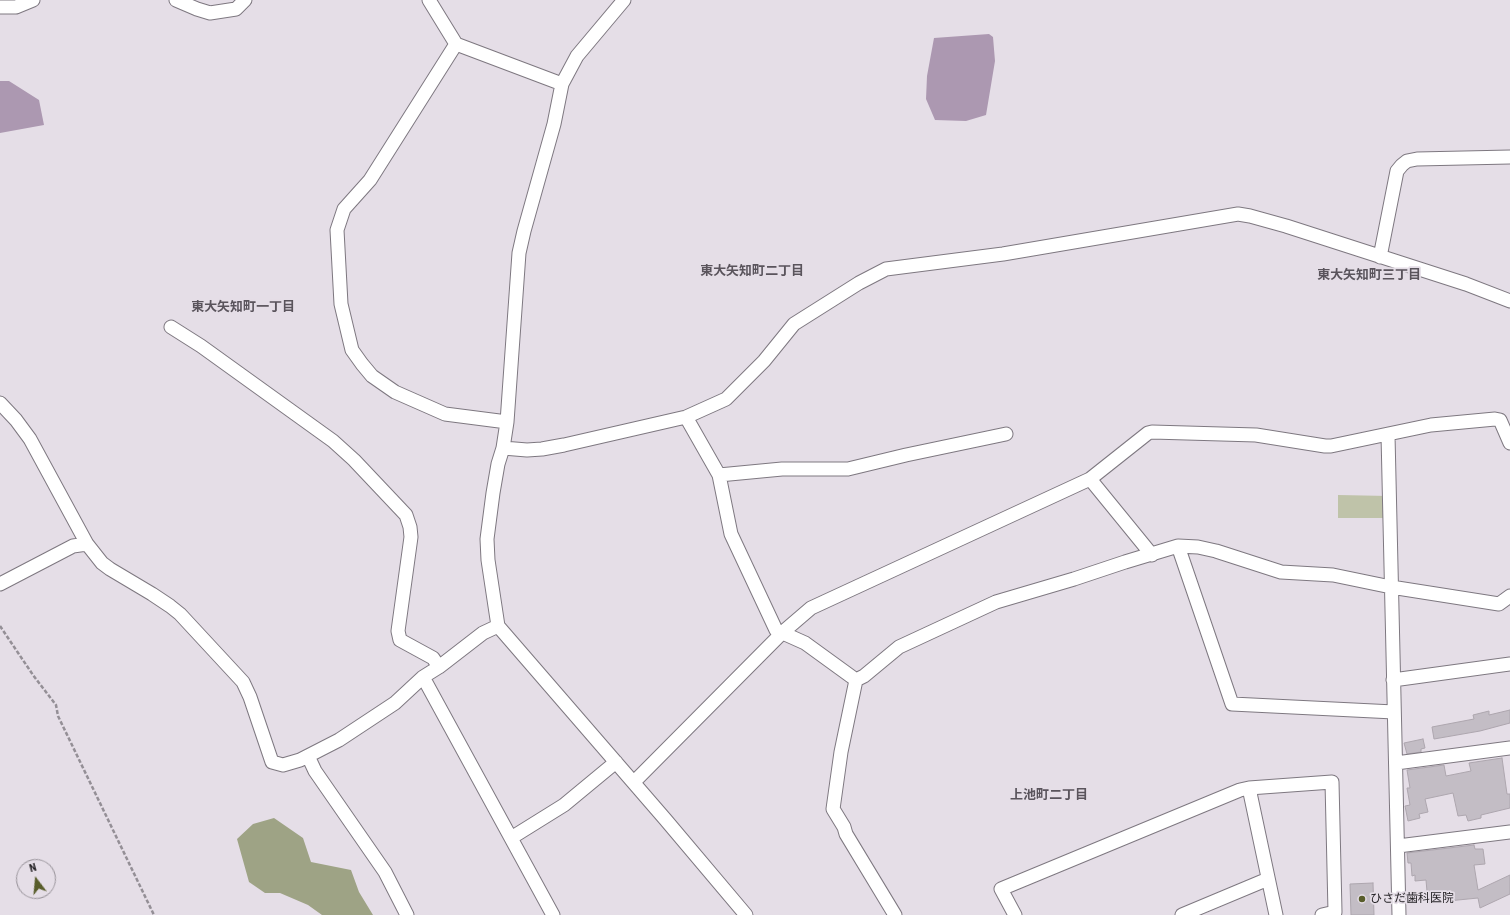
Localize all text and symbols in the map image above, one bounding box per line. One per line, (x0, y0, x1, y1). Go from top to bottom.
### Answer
district label: 東大矢知町二丁目 (700, 264, 804, 280)
district label: 東大矢知町三丁目 (1317, 268, 1421, 284)
district label: 東大矢知町一丁目 (191, 300, 295, 316)
district label: 上池町二丁目 (1010, 788, 1088, 804)
north arrow (16, 859, 56, 899)
text: N (28, 861, 38, 875)
place label: ひさだ歯科医院 (1370, 892, 1454, 906)
marker: ひさだ歯科医院 (1357, 894, 1367, 904)

